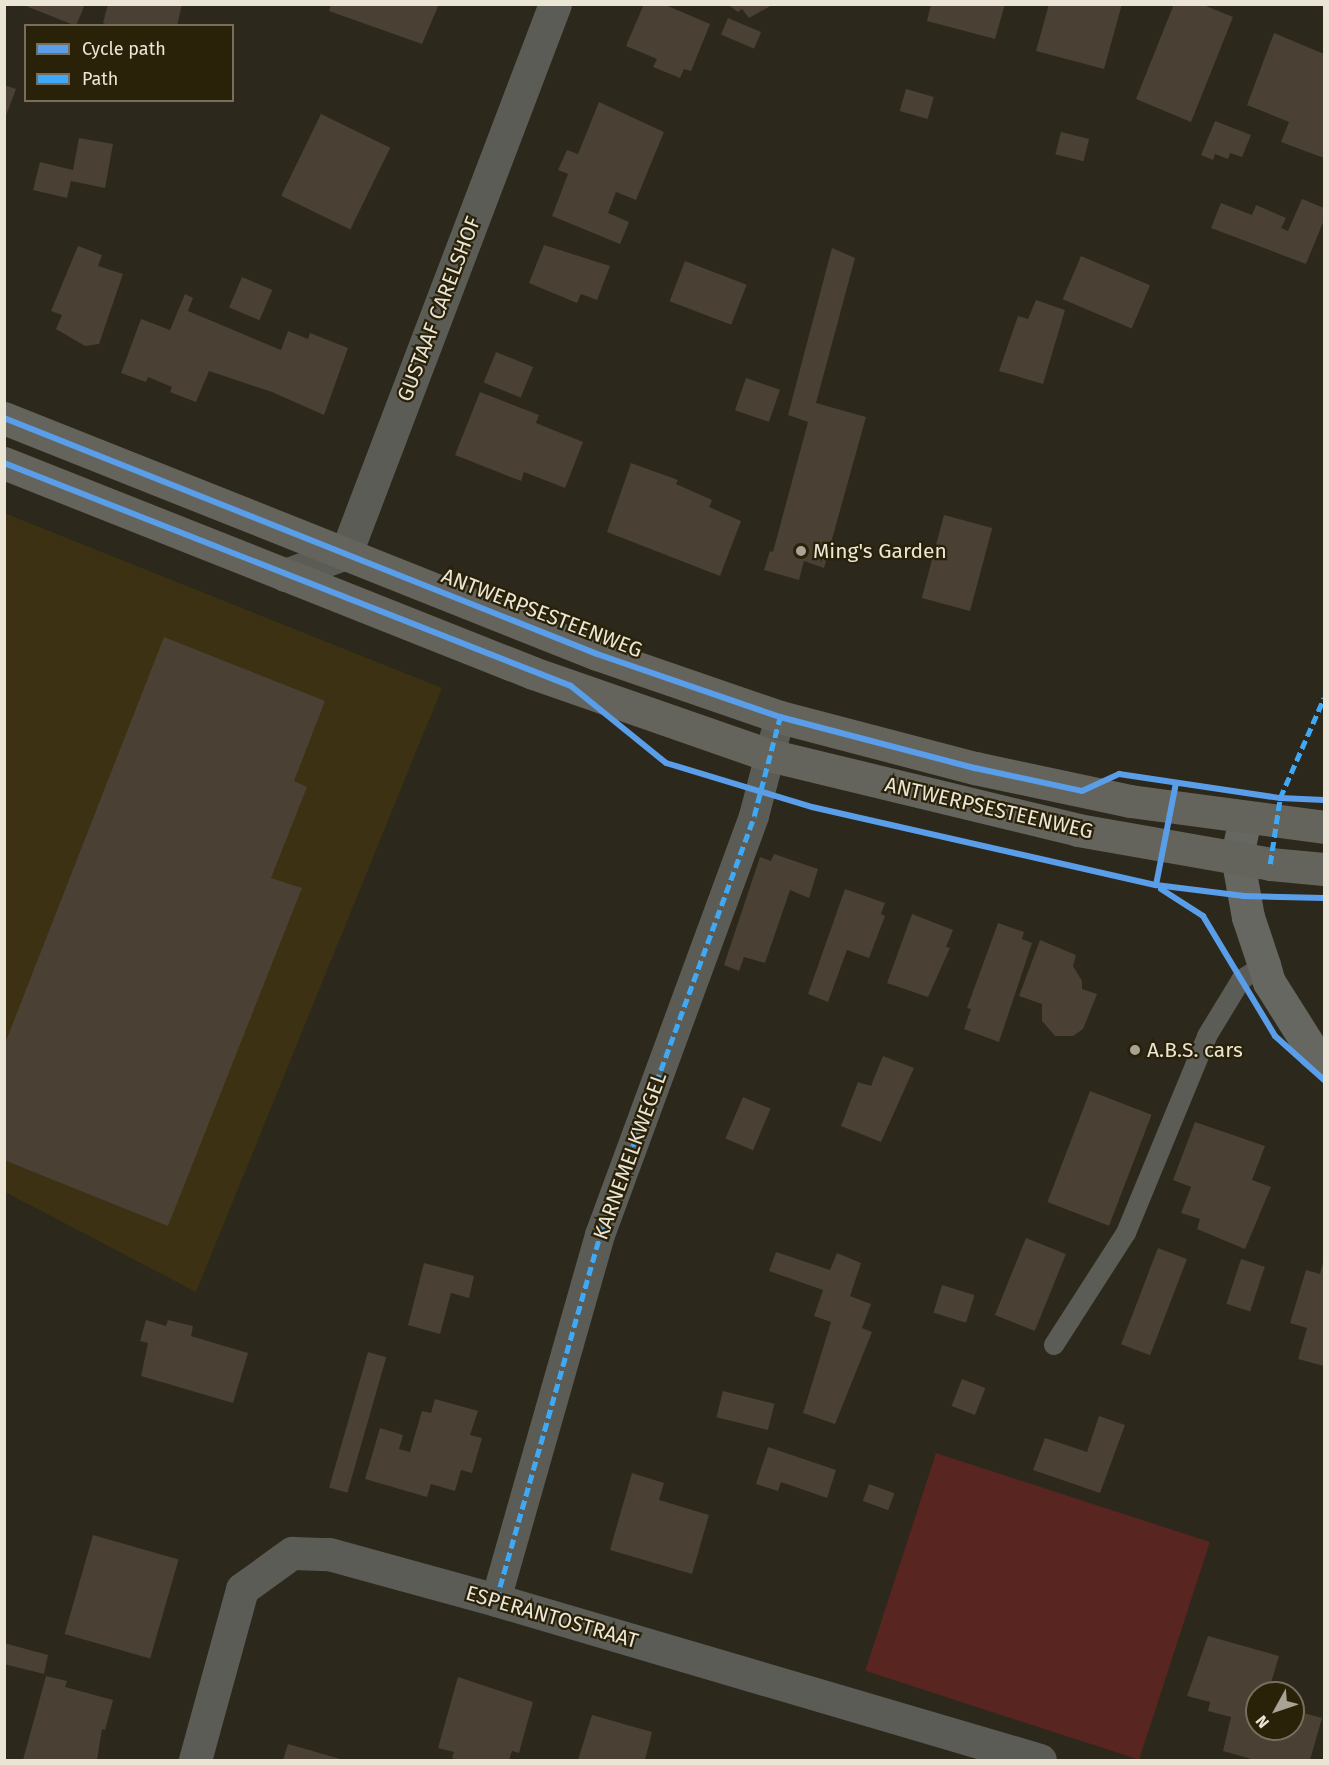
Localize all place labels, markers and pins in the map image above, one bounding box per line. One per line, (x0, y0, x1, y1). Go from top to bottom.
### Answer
place label: Ming's Garden (813, 538, 947, 564)
marker: Ming's Garden (794, 544, 808, 558)
place label: A.B.S. cars (1147, 1037, 1243, 1063)
marker: A.B.S. cars (1128, 1043, 1142, 1057)

